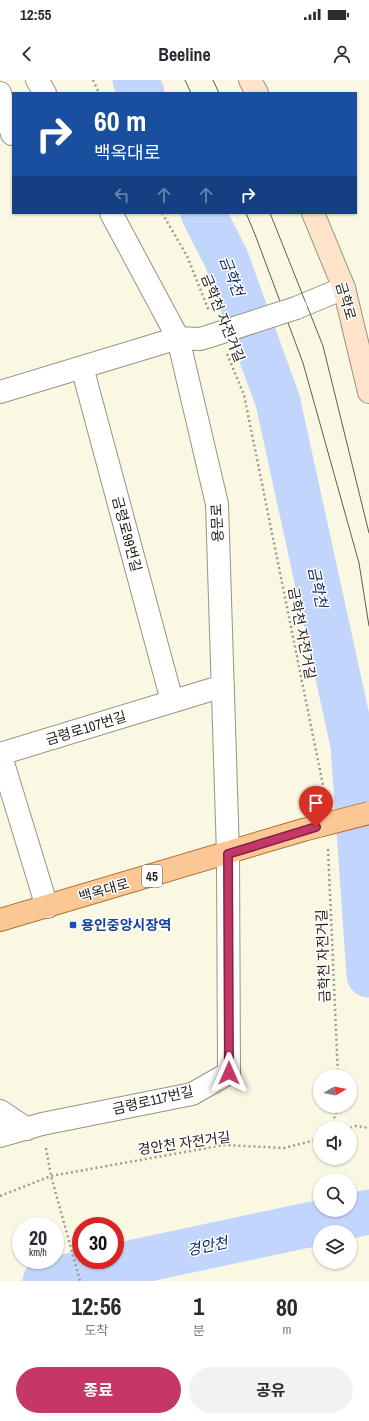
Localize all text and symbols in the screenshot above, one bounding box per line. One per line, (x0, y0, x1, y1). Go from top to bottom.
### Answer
text: 12:55 (20, 4, 51, 25)
text: Beeline (158, 42, 211, 67)
icon: back (16, 43, 38, 65)
icon: person (331, 43, 353, 65)
text: 60 m (94, 102, 146, 140)
icon: right (28, 108, 80, 160)
text: 백옥대로 (94, 140, 160, 165)
icon: left (111, 184, 133, 206)
icon: ahead (153, 184, 175, 206)
icon: ahead (195, 184, 217, 206)
icon: right (237, 184, 259, 206)
water label: 금학천 (215, 253, 250, 301)
street label: 금학천 자전거길 (197, 271, 249, 365)
street label: 금학로 (332, 280, 360, 322)
street label: 금령로99번길 (108, 494, 146, 574)
street label: 용문로 (207, 503, 227, 543)
water label: 금학천 (303, 565, 333, 612)
street label: 금학천 자전거길 (284, 585, 320, 681)
street label: 금령로107번길 (43, 707, 129, 749)
pin (299, 786, 333, 827)
icon: arrive (305, 792, 327, 814)
road number: 45 (142, 865, 162, 887)
street label: 백옥대로 (77, 874, 131, 906)
street label: 금학천 자전거길 (312, 909, 334, 1003)
place label: 용인중앙시장역 (81, 916, 171, 934)
marker: 용인중앙시장역 (68, 920, 78, 930)
position arrow (208, 1052, 250, 1094)
north arrow (313, 1069, 357, 1113)
map controls (313, 1069, 357, 1269)
street label: 금령로117번길 (111, 1082, 195, 1118)
button: sound (313, 1121, 357, 1165)
street label: 경안천 자전거길 (137, 1128, 231, 1158)
button: search (313, 1173, 357, 1217)
speed limit sign: 30 (72, 1217, 124, 1269)
text: 20 (29, 1224, 47, 1251)
button: layers (313, 1225, 357, 1269)
water label: 경안천 (185, 1231, 232, 1261)
text: km/h (29, 1246, 47, 1259)
text: 12:56 (71, 1290, 122, 1322)
text: 1 (193, 1290, 204, 1322)
text: 80 (276, 1291, 298, 1323)
text: m (282, 1321, 291, 1338)
text: 도착 (84, 1322, 108, 1339)
text: 분 (193, 1322, 205, 1339)
button: 종료 (16, 1367, 181, 1413)
button: 공유 (189, 1367, 353, 1413)

